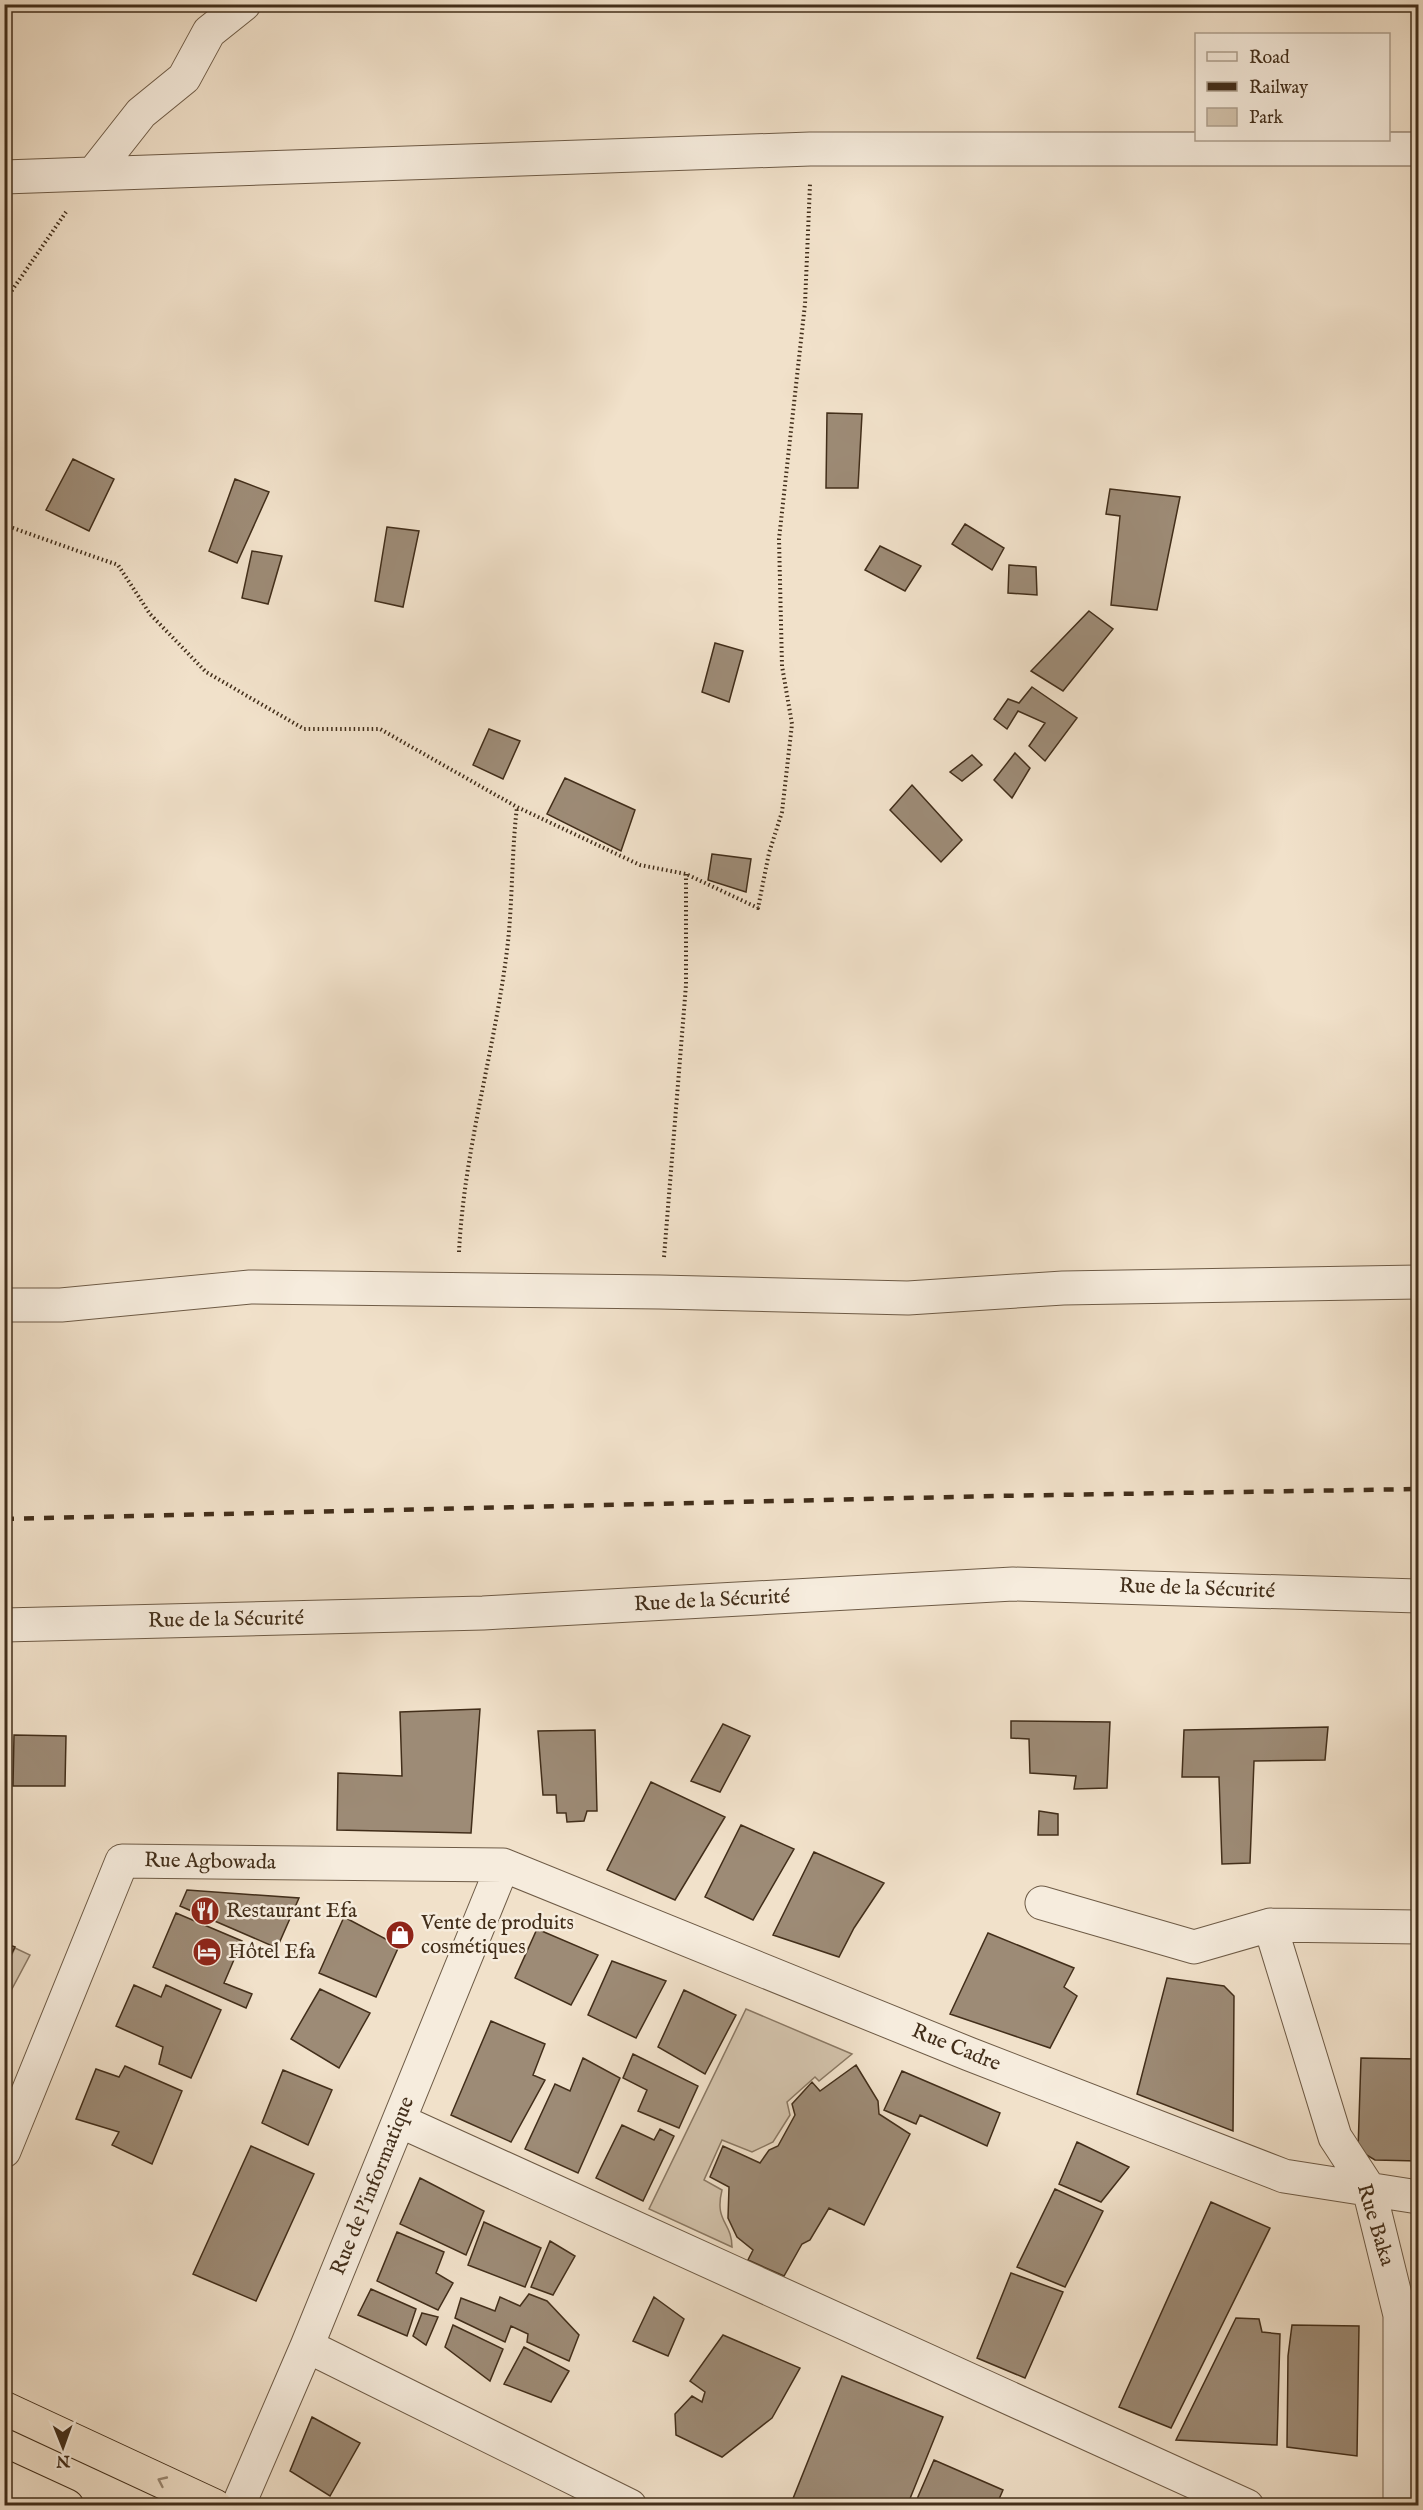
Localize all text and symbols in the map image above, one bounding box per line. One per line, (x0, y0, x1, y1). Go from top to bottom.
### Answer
legend (1195, 33, 1390, 141)
text: Road (1249, 47, 1290, 70)
text: Railway (1249, 77, 1308, 100)
text: Park (1249, 107, 1284, 130)
street label: Rue de la Sécurité (1118, 1573, 1276, 1605)
street label: Rue de la Sécurité (633, 1583, 791, 1619)
street label: Rue de la Sécurité (148, 1605, 305, 1635)
street label: Rue Agbowada (144, 1847, 277, 1877)
restaurant icon: Restaurant Efa (189, 1895, 221, 1927)
place label: Restaurant Efa (226, 1898, 358, 1925)
place label: Vente de produits cosmétiques (420, 1910, 574, 1961)
shop icon: Vente de produits cosmétiques (384, 1919, 416, 1951)
hotel icon: Hôtel Efa (191, 1936, 223, 1968)
place label: Hôtel Efa (228, 1939, 316, 1966)
street label: Rue Cadre (908, 2018, 1005, 2078)
street label: Rue de l'informatique (325, 2092, 421, 2279)
street label: Rue Baka (1350, 2181, 1400, 2270)
north arrow (33, 2417, 93, 2477)
text: N (56, 2450, 71, 2470)
one-way arrow (158, 2476, 169, 2488)

